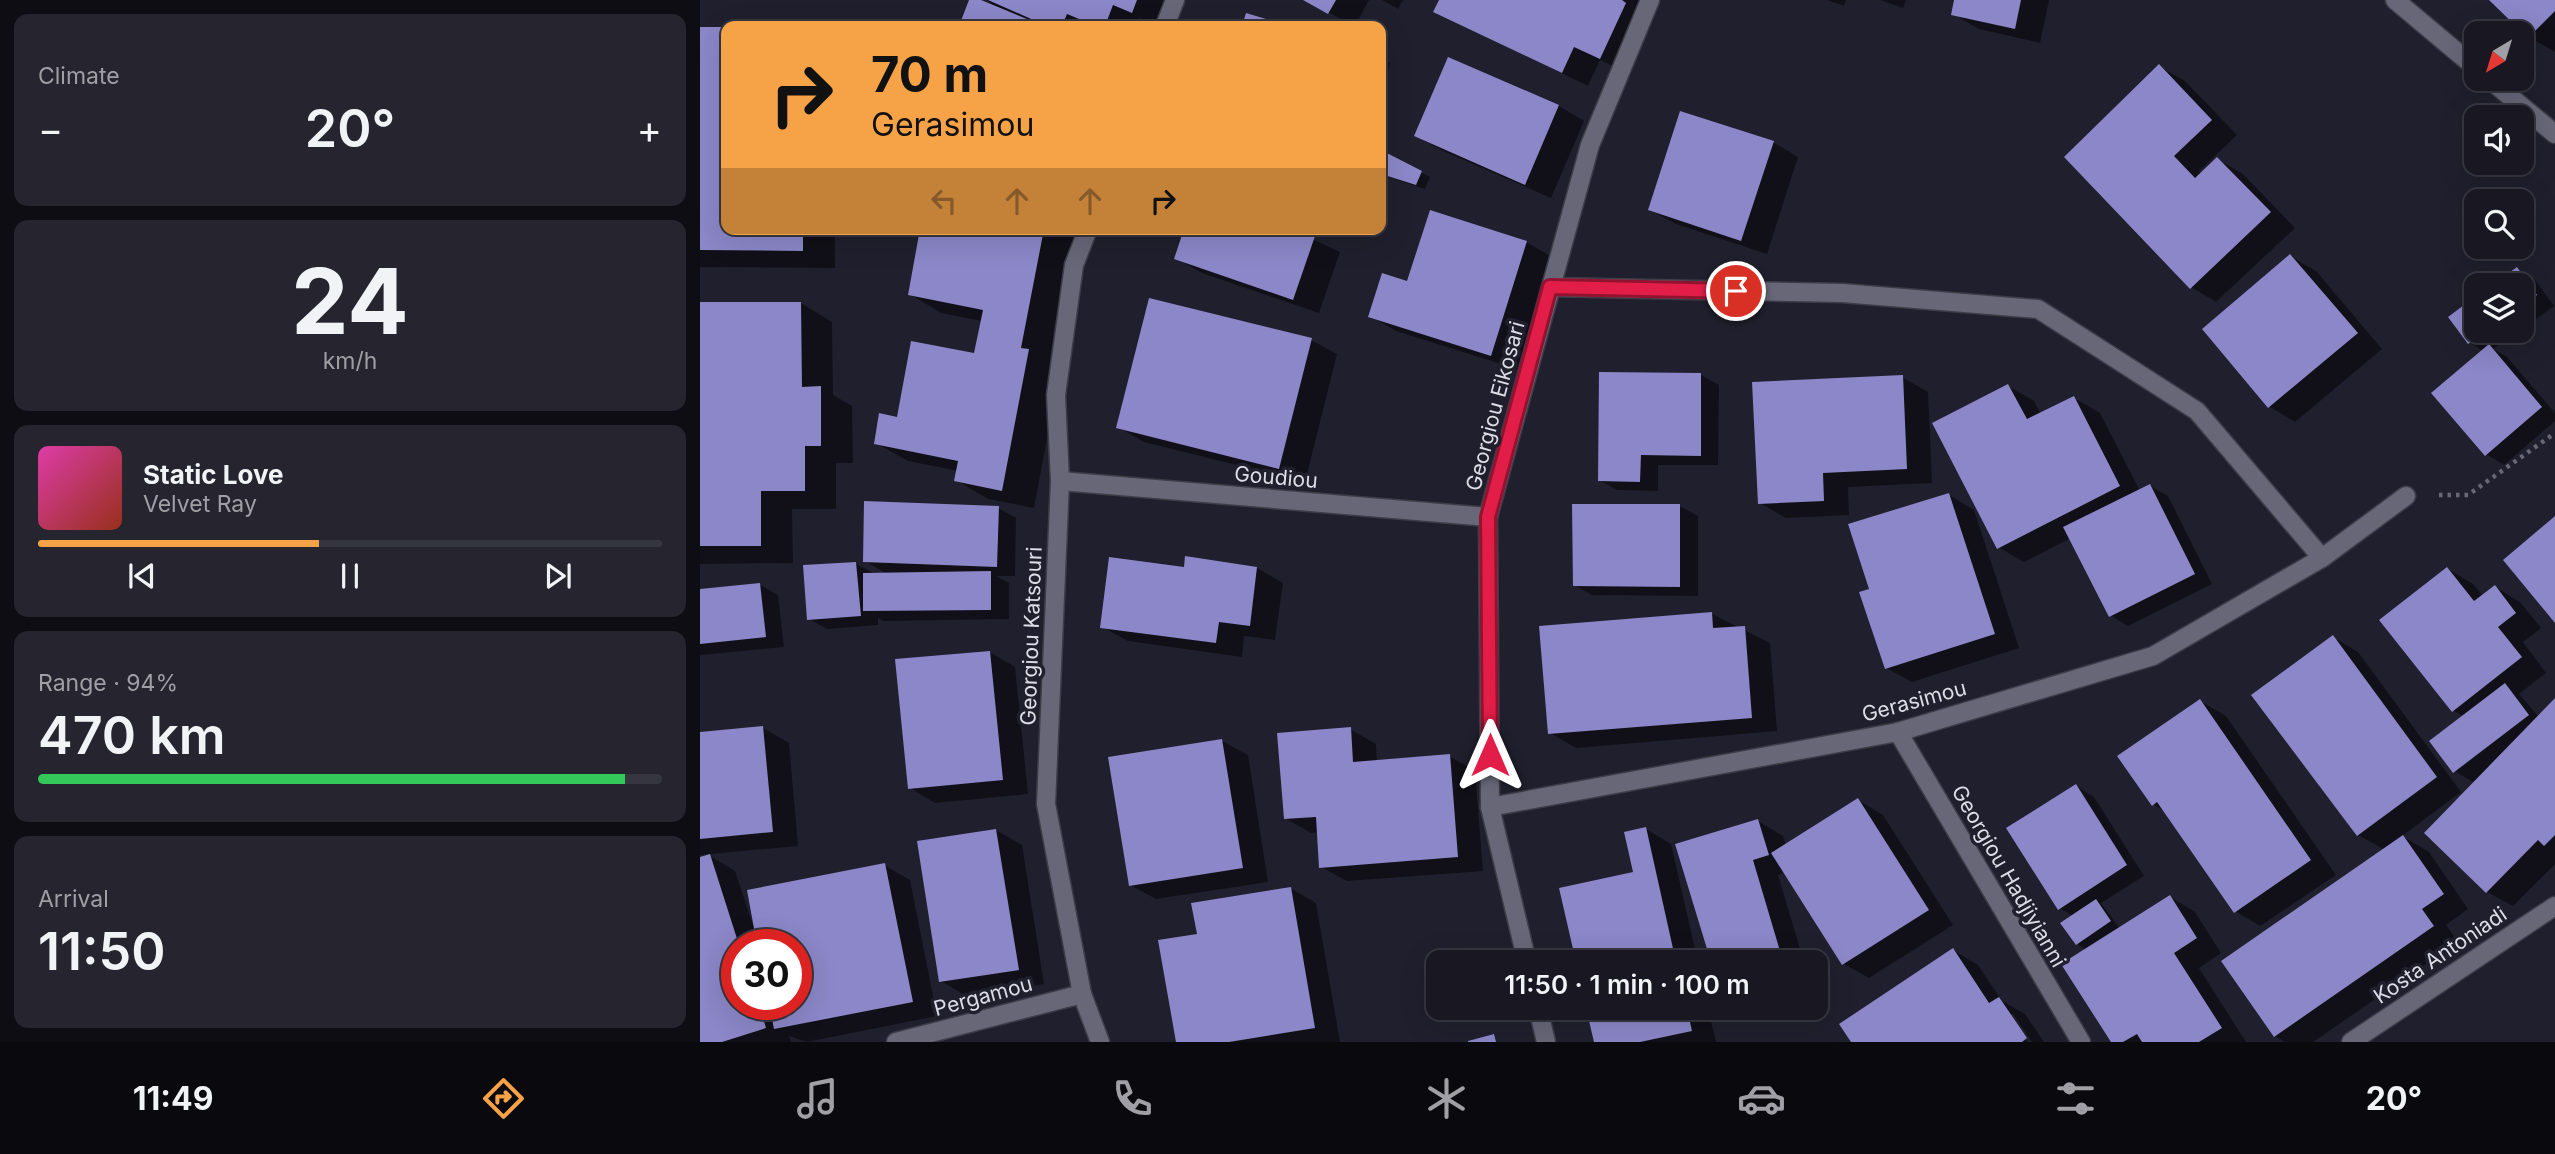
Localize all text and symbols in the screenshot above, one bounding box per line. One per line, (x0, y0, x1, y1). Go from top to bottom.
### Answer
north arrow (2464, 21, 2534, 91)
map controls (2464, 21, 2534, 343)
text: 70 m (871, 45, 988, 104)
icon: right (756, 49, 847, 140)
text: Climate (38, 62, 120, 90)
text: 20° (305, 97, 395, 160)
text: Gerasimou (871, 105, 1034, 144)
button: sound (2464, 105, 2534, 175)
text: − (38, 106, 63, 152)
text: + (637, 106, 662, 152)
icon: left (925, 182, 963, 220)
icon: ahead (998, 182, 1036, 220)
icon: ahead (1071, 182, 1109, 220)
icon: right (1144, 182, 1182, 220)
button: search (2464, 189, 2534, 259)
text: 24 (291, 246, 409, 356)
pin (1706, 261, 1766, 321)
icon: arrive (1717, 272, 1755, 310)
button: layers (2464, 273, 2534, 343)
street label: Georgiou Eikosari (1460, 318, 1530, 494)
text: km/h (323, 347, 377, 375)
text: Static Love (143, 459, 284, 490)
street label: Goudiou (1233, 461, 1319, 493)
text: Velvet Ray (143, 490, 257, 518)
street label: Georgiou Katsouri (1015, 546, 1047, 726)
icon: previous (123, 557, 161, 595)
icon: pause (331, 557, 369, 595)
icon: next (539, 557, 577, 595)
text: Range · 94% (38, 669, 178, 697)
street label: Gerasimou (1859, 675, 1969, 727)
text: 470 km (38, 704, 226, 767)
position arrow (1453, 718, 1527, 792)
street label: Georgiou Hadjiyianni (1947, 781, 2071, 971)
text: Arrival (38, 885, 109, 913)
street label: Kosta Antoniadi (2369, 901, 2511, 1009)
text: 11:50 (38, 920, 166, 983)
speed limit sign: 30 (721, 929, 812, 1020)
text: 11:50 · 1 min · 100 m (1504, 969, 1750, 1000)
street label: Pergamou (931, 971, 1035, 1021)
icon: directions (479, 1074, 528, 1123)
icon: music (793, 1074, 842, 1123)
icon: phone (1108, 1074, 1157, 1123)
icon: climate (1422, 1074, 1471, 1123)
icon: car (1737, 1074, 1786, 1123)
icon: filters (2051, 1074, 2100, 1123)
text: 11:49 (133, 1079, 213, 1118)
text: 20° (2366, 1079, 2422, 1118)

